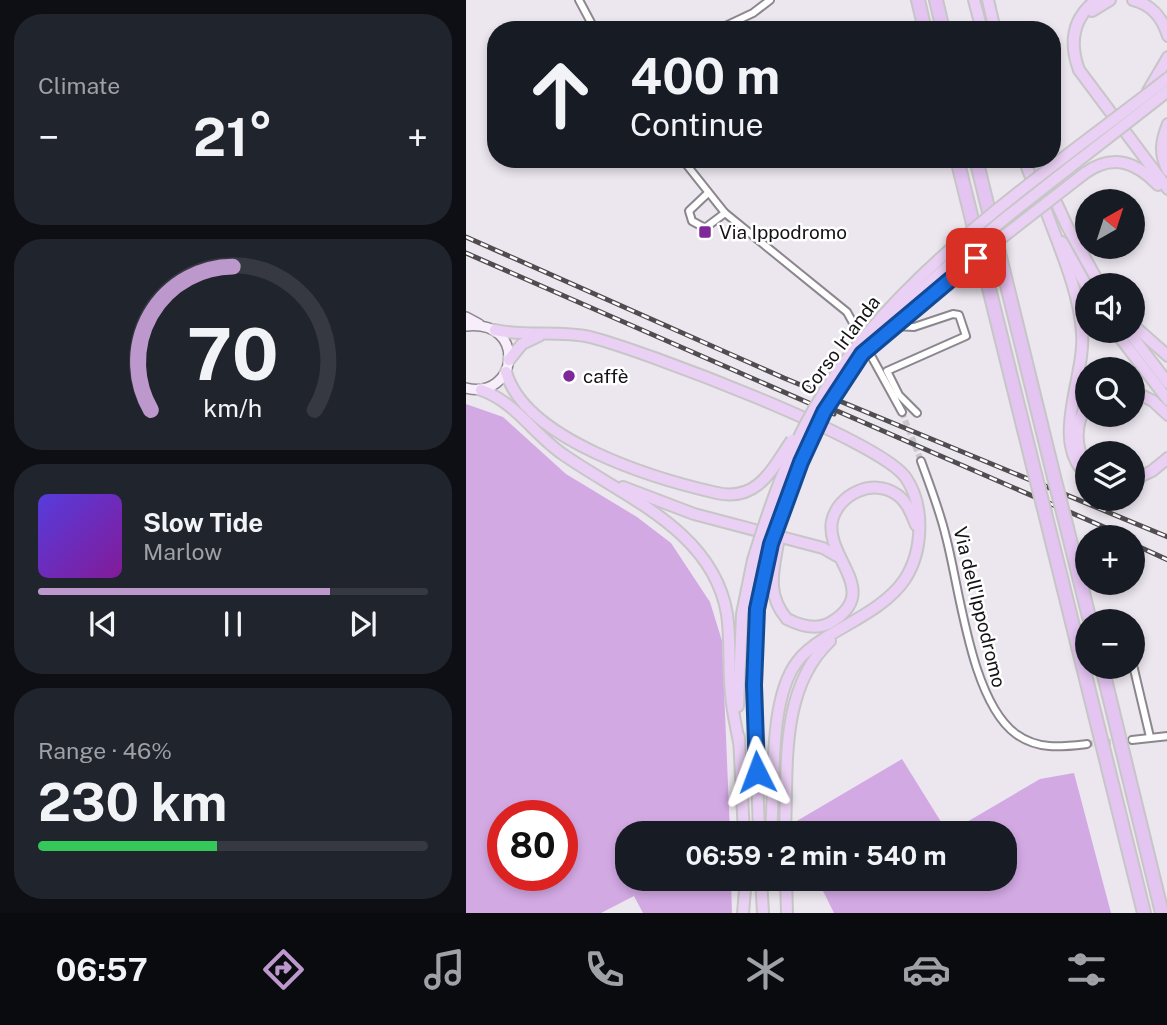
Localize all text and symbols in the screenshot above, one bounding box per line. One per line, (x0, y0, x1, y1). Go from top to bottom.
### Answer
text: 400 m (630, 47, 780, 105)
icon: ahead (515, 49, 606, 140)
text: Climate (38, 72, 120, 99)
text: Continue (630, 106, 764, 143)
text: 21° (193, 107, 273, 168)
text: − (38, 115, 59, 160)
text: + (407, 115, 428, 160)
north arrow (1075, 189, 1145, 259)
map controls (1075, 189, 1145, 679)
place label: Via Ippodromo (719, 221, 847, 243)
marker: Via Ippodromo (697, 224, 713, 240)
pin (946, 228, 1006, 288)
icon: arrive (957, 239, 995, 277)
button: sound (1075, 273, 1145, 343)
street label: Corso Irlanda (796, 291, 884, 399)
text: 70 (187, 312, 279, 397)
button: search (1075, 357, 1145, 427)
place label: caffè (583, 365, 629, 387)
marker: caffè (561, 368, 577, 384)
text: km/h (204, 393, 262, 423)
button: layers (1075, 441, 1145, 511)
text: Slow Tide (143, 507, 263, 538)
street label: Via dell'Ippodromo (949, 524, 1011, 690)
button: + (1075, 525, 1145, 595)
text: Marlow (143, 538, 222, 565)
icon: previous (84, 605, 122, 643)
icon: pause (214, 605, 252, 643)
icon: next (344, 605, 382, 643)
button: − (1075, 609, 1145, 679)
position arrow (720, 735, 794, 809)
text: Range · 46% (38, 737, 172, 764)
text: 230 km (38, 772, 227, 833)
speed limit sign: 80 (487, 800, 578, 891)
text: 06:59 · 2 min · 540 m (686, 840, 946, 871)
icon: directions (259, 945, 308, 994)
icon: music (420, 945, 469, 994)
icon: phone (580, 945, 629, 994)
icon: climate (741, 945, 790, 994)
icon: car (902, 945, 951, 994)
icon: filters (1062, 945, 1111, 994)
text: 06:57 (56, 951, 148, 988)

